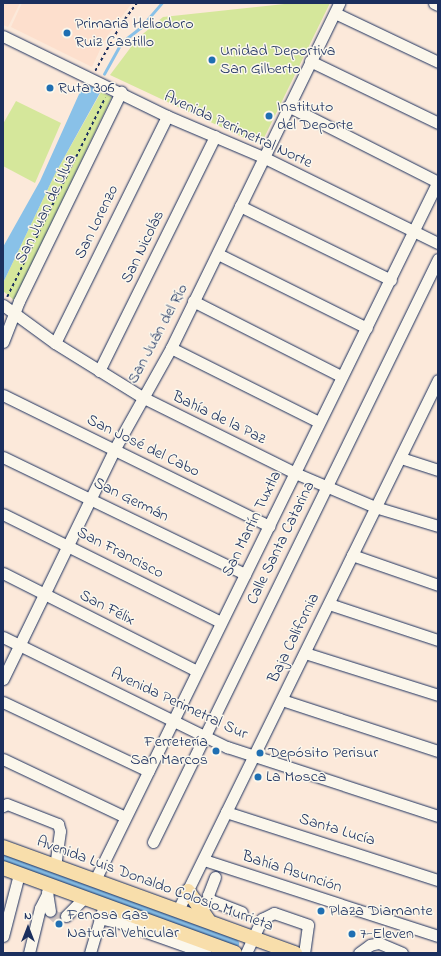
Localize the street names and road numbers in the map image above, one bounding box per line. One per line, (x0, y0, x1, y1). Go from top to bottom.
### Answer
street label: Avenida Perimetral Norte (161, 87, 315, 173)
street label: San Juan de Ulua (11, 151, 81, 267)
street label: San Lorenzo (71, 182, 123, 262)
street label: San Nicolás (117, 208, 169, 286)
street label: San Juán del Río (124, 281, 192, 387)
street label: Bahía de la Paz (169, 387, 269, 449)
street label: San José del Cabo (83, 410, 203, 482)
street label: San Martín Tuxtla (218, 468, 286, 580)
street label: San Germán (90, 474, 172, 526)
street label: Calle Santa Catarina (243, 478, 319, 608)
street label: San Francisco (73, 523, 167, 583)
street label: San Félix (76, 586, 138, 630)
street label: Baja California (264, 590, 324, 686)
street label: Avenida Perimetral Sur (107, 664, 251, 744)
street label: Santa Lucía (297, 809, 377, 851)
street label: Avenida Luis Donaldo Colosio Murrieta (34, 832, 276, 936)
street label: Bahía Asunción (240, 847, 344, 897)

